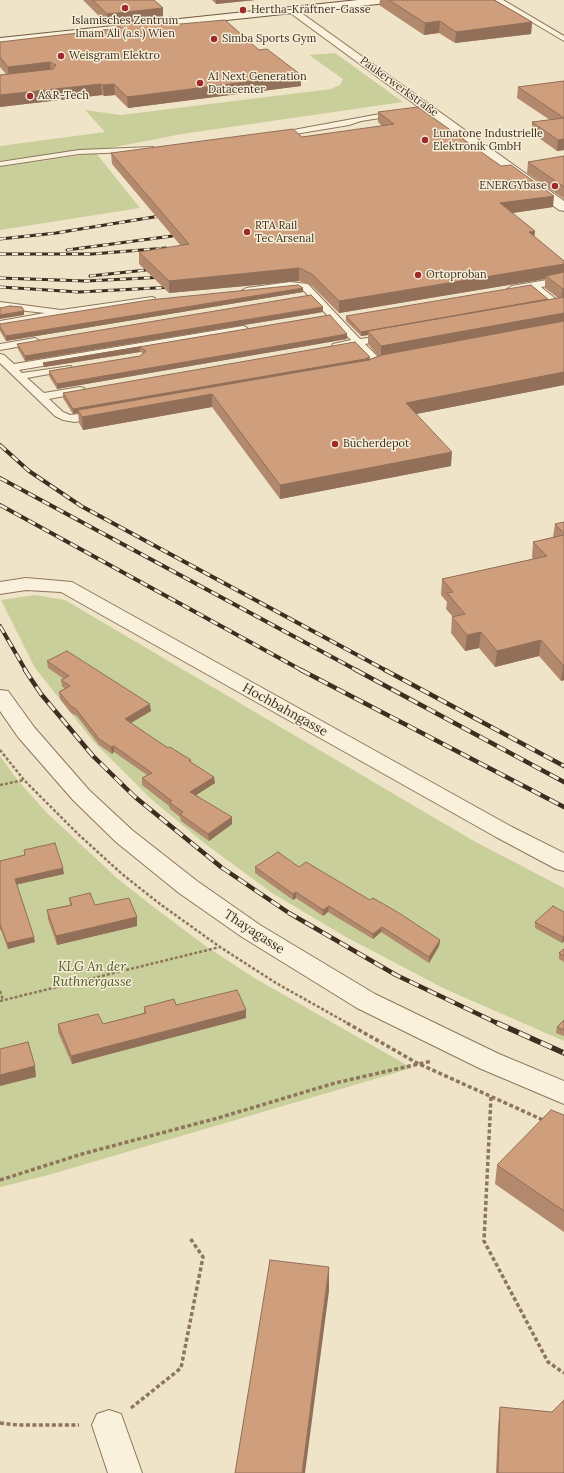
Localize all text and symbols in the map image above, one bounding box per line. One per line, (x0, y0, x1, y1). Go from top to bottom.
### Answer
marker: Islamisches Zentrum Imam Ali (a.s.) Wien (120, 3, 130, 13)
place label: Hertha-Kräftner-Gasse (251, 3, 371, 17)
marker: Hertha-Kräftner-Gasse (238, 5, 248, 15)
place label: Islamisches Zentrum Imam Ali (a.s.) Wien (72, 14, 178, 40)
place label: Simba Sports Gym (222, 32, 316, 46)
marker: Simba Sports Gym (209, 34, 219, 44)
place label: Weisgram Elektro (69, 49, 160, 63)
marker: Weisgram Elektro (56, 51, 66, 61)
street label: Paukerwerkstraße (357, 54, 441, 120)
place label: A1 Next Generation Datacenter (208, 70, 307, 96)
marker: A1 Next Generation Datacenter (195, 78, 205, 88)
place label: A&R-Tech (38, 89, 89, 103)
marker: A&R-Tech (25, 91, 35, 101)
place label: Lunatone Industrielle Elektronik GmbH (433, 127, 543, 153)
marker: Lunatone Industrielle Elektronik GmbH (420, 135, 430, 145)
place label: ENERGYbase (479, 179, 547, 193)
marker: ENERGYbase (550, 181, 560, 191)
place label: RTA Rail Tec Arsenal (255, 219, 314, 245)
marker: RTA Rail Tec Arsenal (242, 227, 252, 237)
place label: Ortoproban (426, 268, 487, 282)
marker: Ortoproban (413, 270, 423, 280)
place label: Bücherdepot (343, 437, 409, 451)
marker: Bücherdepot (330, 439, 340, 449)
street label: Hochbahngasse (240, 680, 330, 740)
street label: Thayagasse (221, 907, 287, 957)
park label: KLG An der Ruthnergasse (52, 959, 132, 990)

